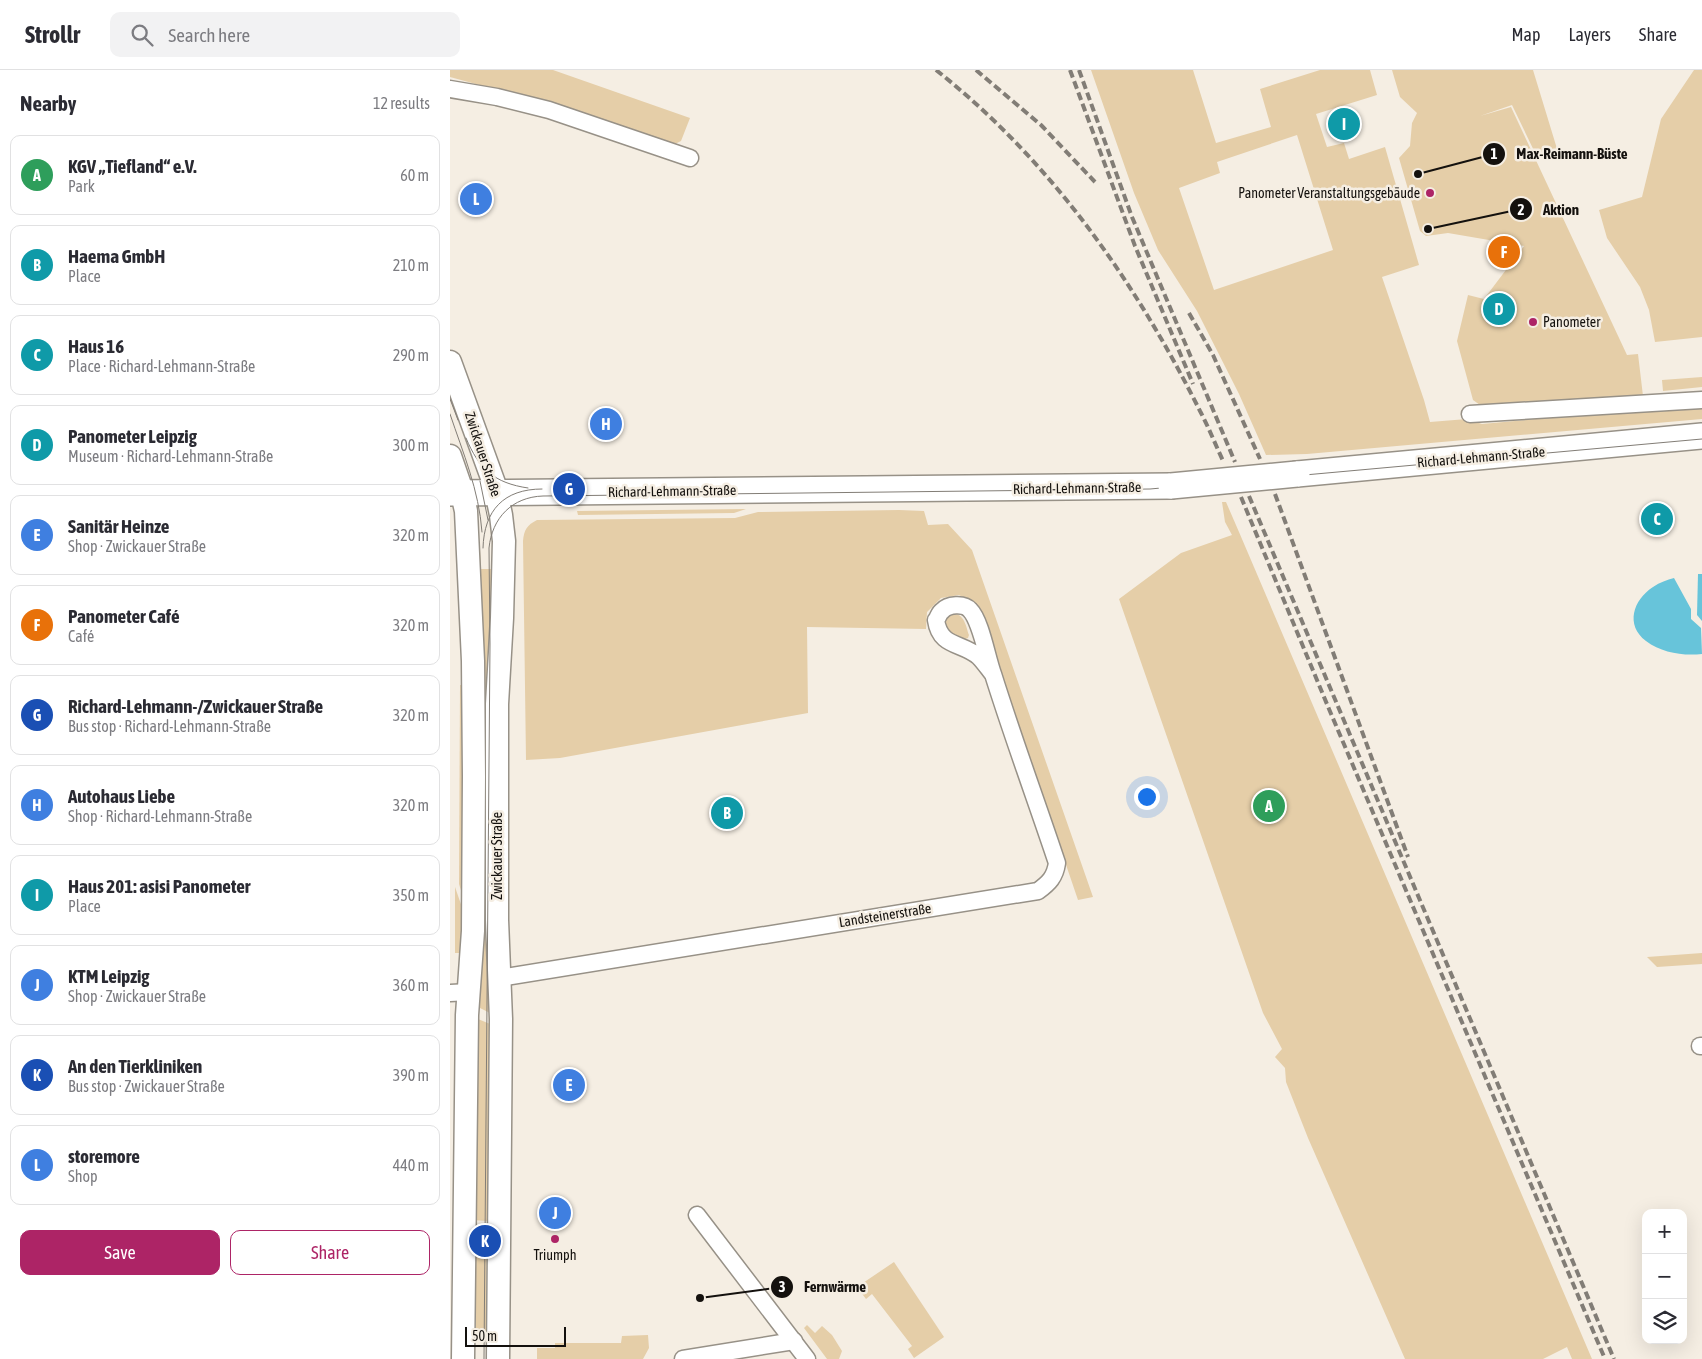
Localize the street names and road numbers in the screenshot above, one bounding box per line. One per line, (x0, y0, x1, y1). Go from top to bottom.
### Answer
street label: Zwickauer Straße (462, 410, 504, 498)
street label: Richard-Lehmann-Straße (1416, 443, 1546, 471)
street label: Richard-Lehmann-Straße (1013, 479, 1141, 497)
street label: Richard-Lehmann-Straße (608, 482, 736, 500)
street label: Zwickauer Straße (489, 812, 505, 900)
street label: Landsteinerstraße (838, 900, 932, 930)

